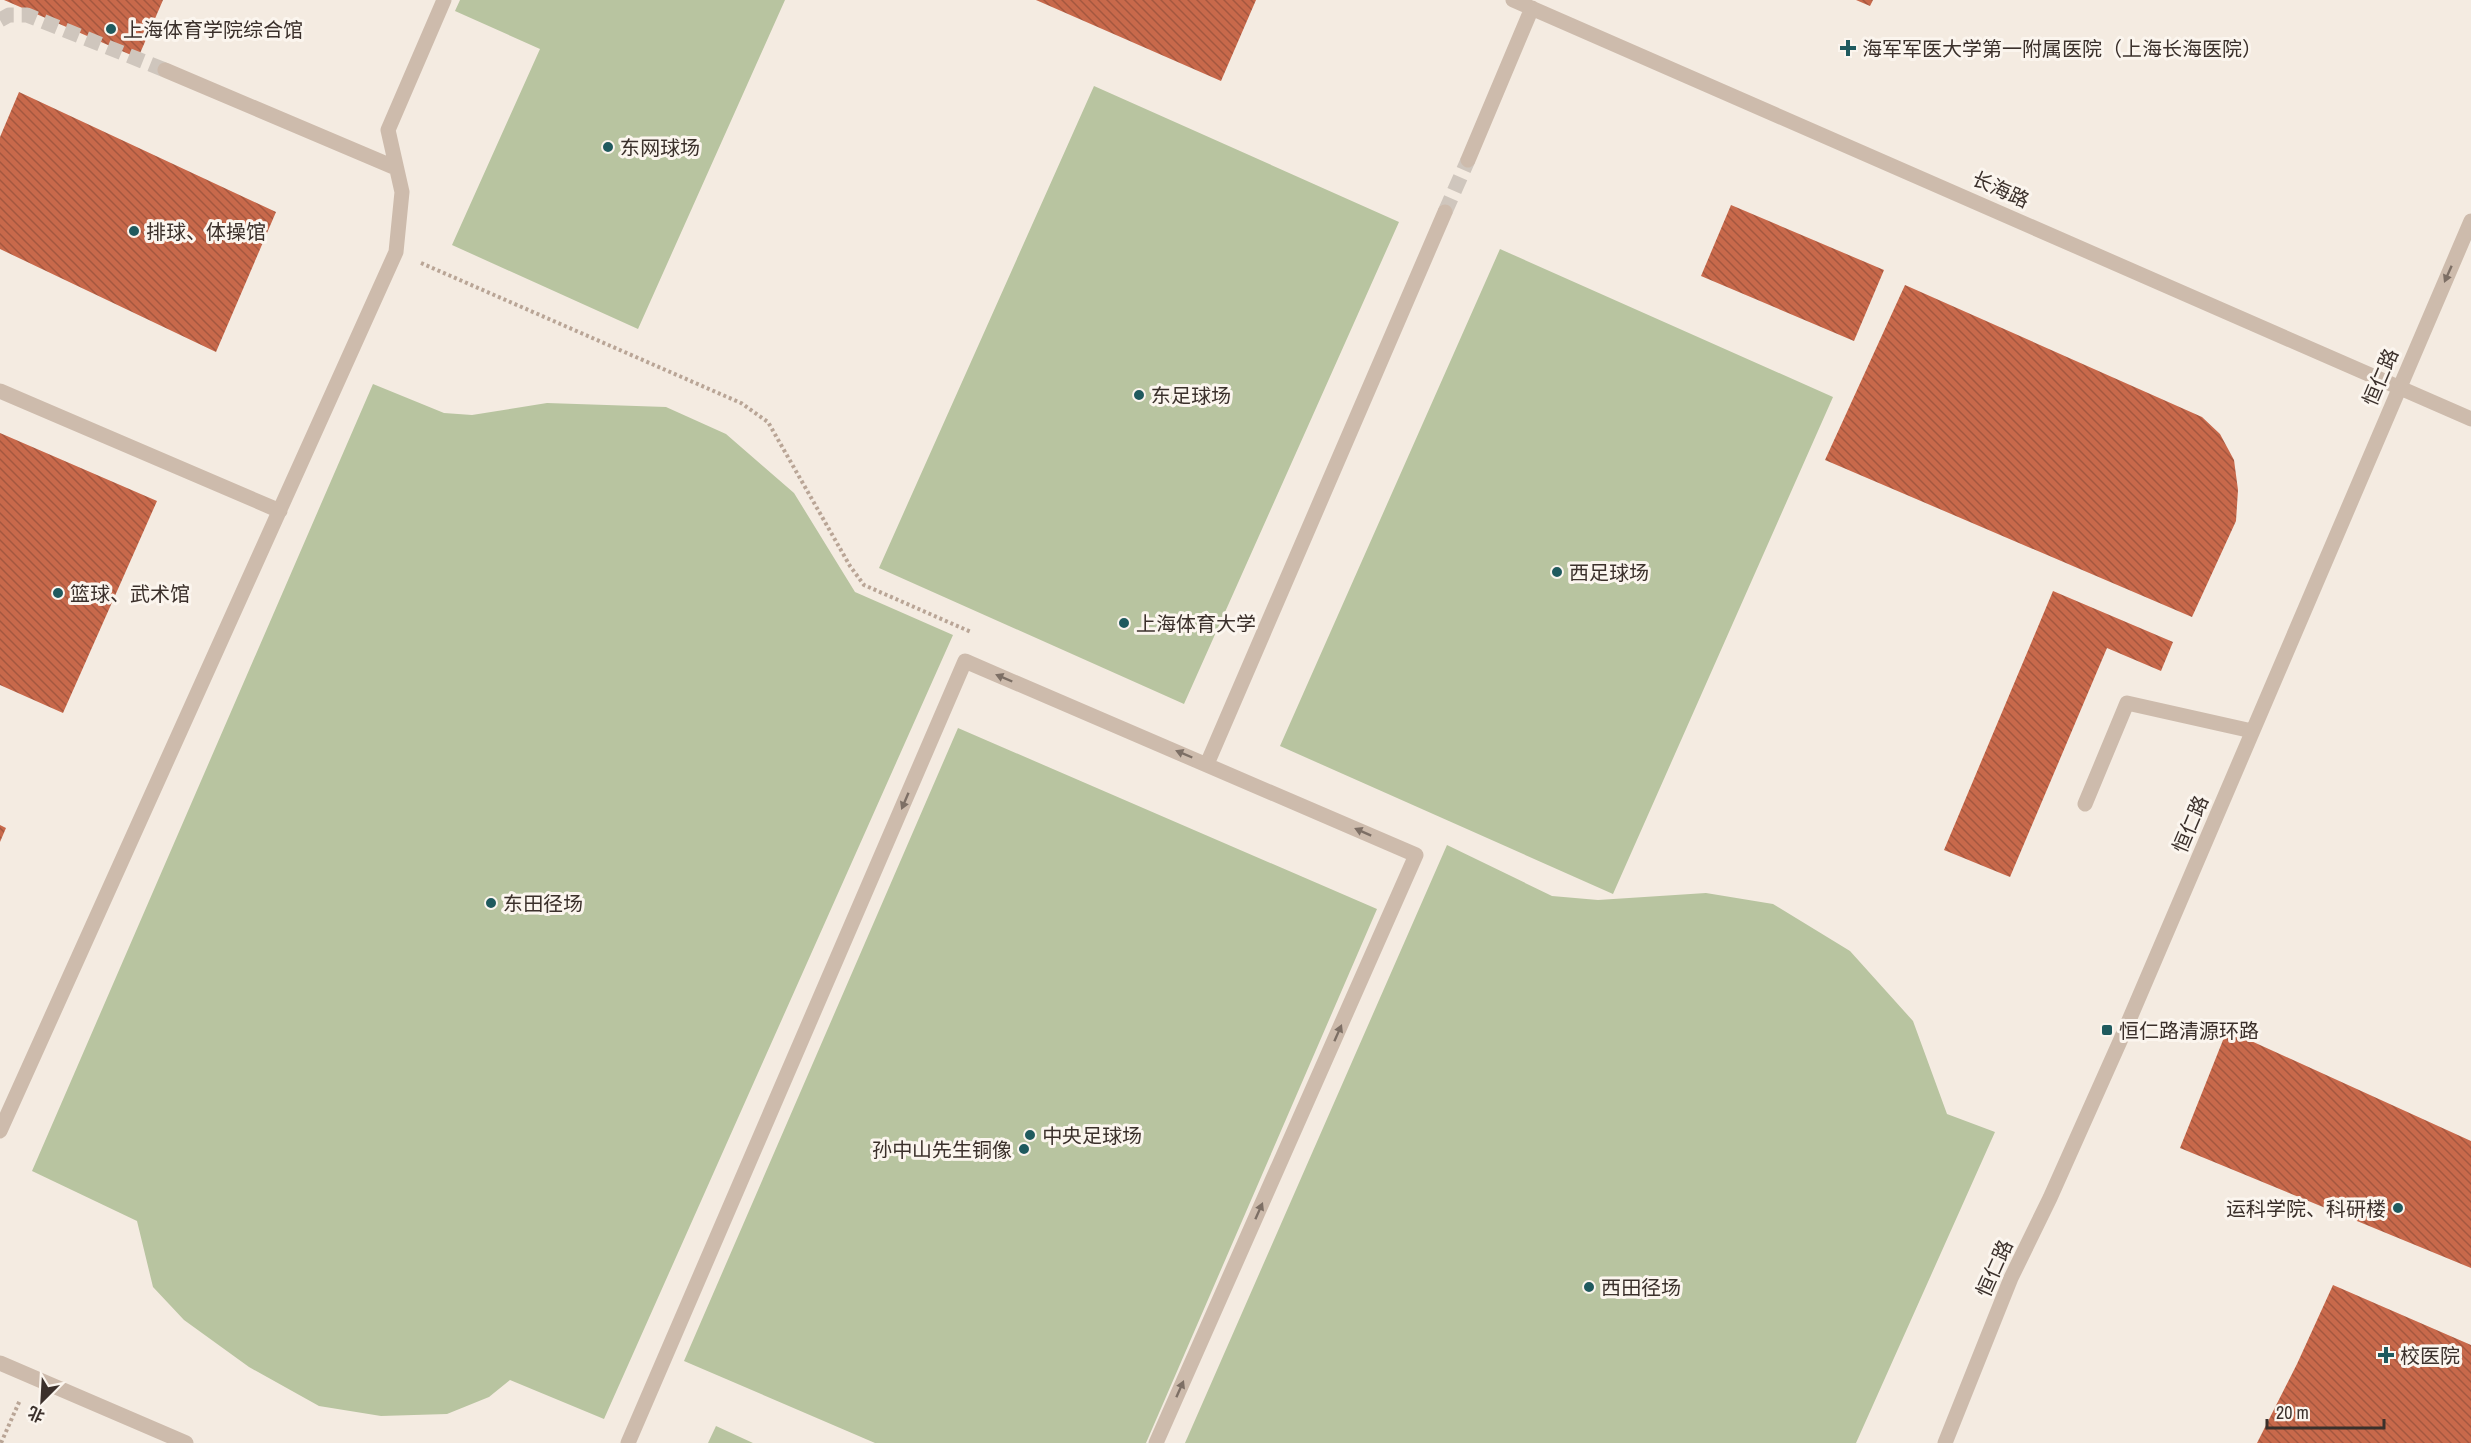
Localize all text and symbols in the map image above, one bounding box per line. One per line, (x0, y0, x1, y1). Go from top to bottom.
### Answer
place label: 上海体育学院综合馆 (123, 16, 303, 43)
marker: 上海体育学院综合馆 (104, 22, 118, 36)
place label: 海军军医大学第一附属医院（上海长海医院） (1862, 35, 2262, 62)
marker: 海军军医大学第一附属医院（上海长海医院） (1839, 39, 1857, 57)
place label: 东网球场 (620, 134, 700, 161)
marker: 东网球场 (601, 140, 615, 154)
street label: 长海路 (1968, 164, 2034, 214)
place label: 排球、体操馆 (146, 218, 266, 245)
marker: 排球、体操馆 (127, 224, 141, 238)
one-way arrow (2443, 266, 2452, 283)
street label: 恒仁路 (2356, 344, 2404, 410)
place label: 东足球场 (1151, 382, 1231, 409)
marker: 东足球场 (1132, 388, 1146, 402)
place label: 西足球场 (1569, 559, 1649, 586)
marker: 西足球场 (1550, 565, 1564, 579)
place label: 篮球、武术馆 (70, 580, 190, 607)
marker: 篮球、武术馆 (51, 586, 65, 600)
place label: 上海体育大学 (1136, 610, 1256, 637)
marker: 上海体育大学 (1117, 616, 1131, 630)
one-way arrow (995, 673, 1013, 683)
one-way arrow (1174, 749, 1192, 759)
street label: 恒仁路 (2166, 791, 2214, 857)
one-way arrow (900, 792, 909, 810)
one-way arrow (1353, 827, 1371, 837)
place label: 东田径场 (503, 890, 583, 917)
marker: 东田径场 (484, 896, 498, 910)
place label: 恒仁路清源环路 (2119, 1017, 2259, 1044)
one-way arrow (1333, 1023, 1343, 1041)
marker: 恒仁路清源环路 (2100, 1023, 2114, 1037)
place label: 中央足球场 (1042, 1122, 1142, 1149)
marker: 中央足球场 (1023, 1128, 1037, 1142)
place label: 孙中山先生铜像 (872, 1136, 1012, 1163)
marker: 孙中山先生铜像 (1017, 1142, 1031, 1156)
place label: 运科学院、科研楼 (2226, 1195, 2386, 1222)
marker: 运科学院、科研楼 (2391, 1201, 2405, 1215)
one-way arrow (1254, 1202, 1264, 1220)
street label: 恒仁路 (1969, 1235, 2019, 1301)
place label: 西田径场 (1601, 1274, 1681, 1301)
marker: 西田径场 (1582, 1280, 1596, 1294)
place label: 校医院 (2400, 1342, 2460, 1369)
marker: 校医院 (2377, 1346, 2395, 1364)
north arrow (12, 1371, 72, 1431)
one-way arrow (1175, 1380, 1185, 1398)
scale bar (2267, 1392, 2384, 1430)
text: 20 m (2276, 1400, 2309, 1425)
text: 北 (24, 1401, 48, 1428)

